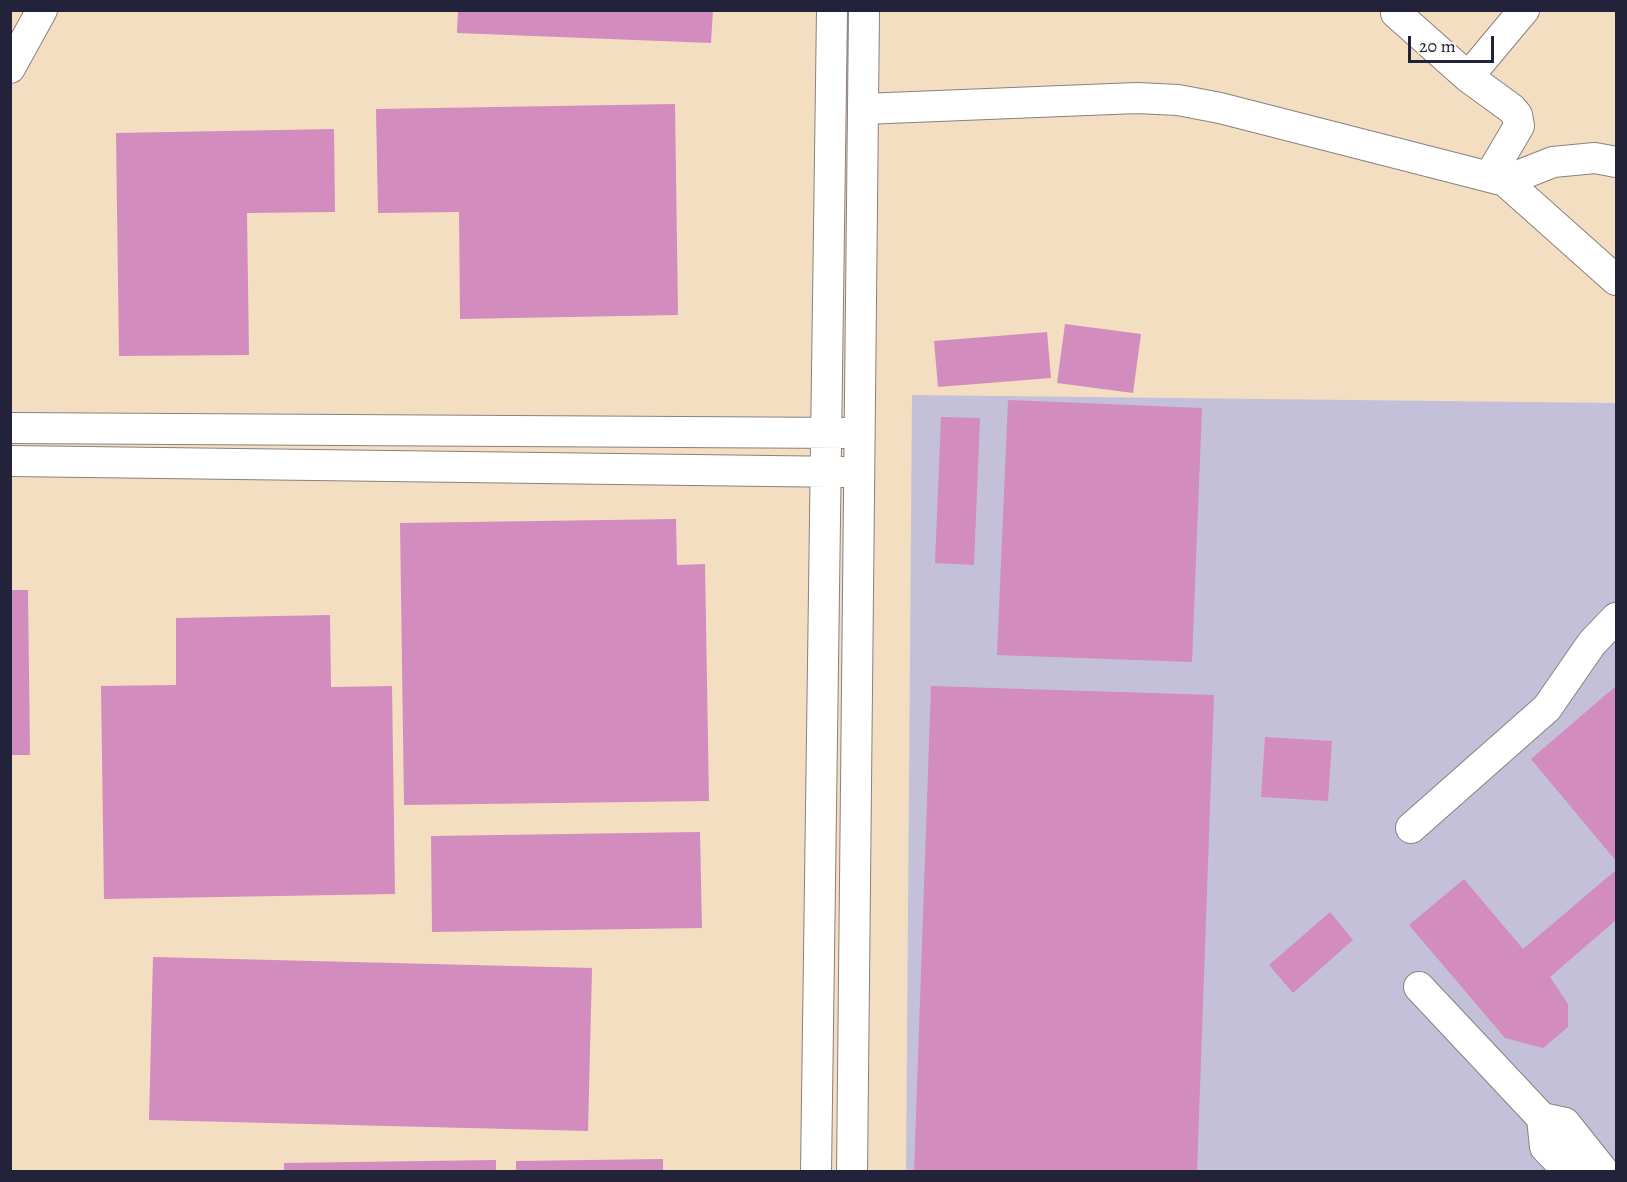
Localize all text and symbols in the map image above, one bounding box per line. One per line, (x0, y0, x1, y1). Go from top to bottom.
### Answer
scale bar (1411, 24, 1496, 62)
text: 20 m (1419, 34, 1456, 58)

